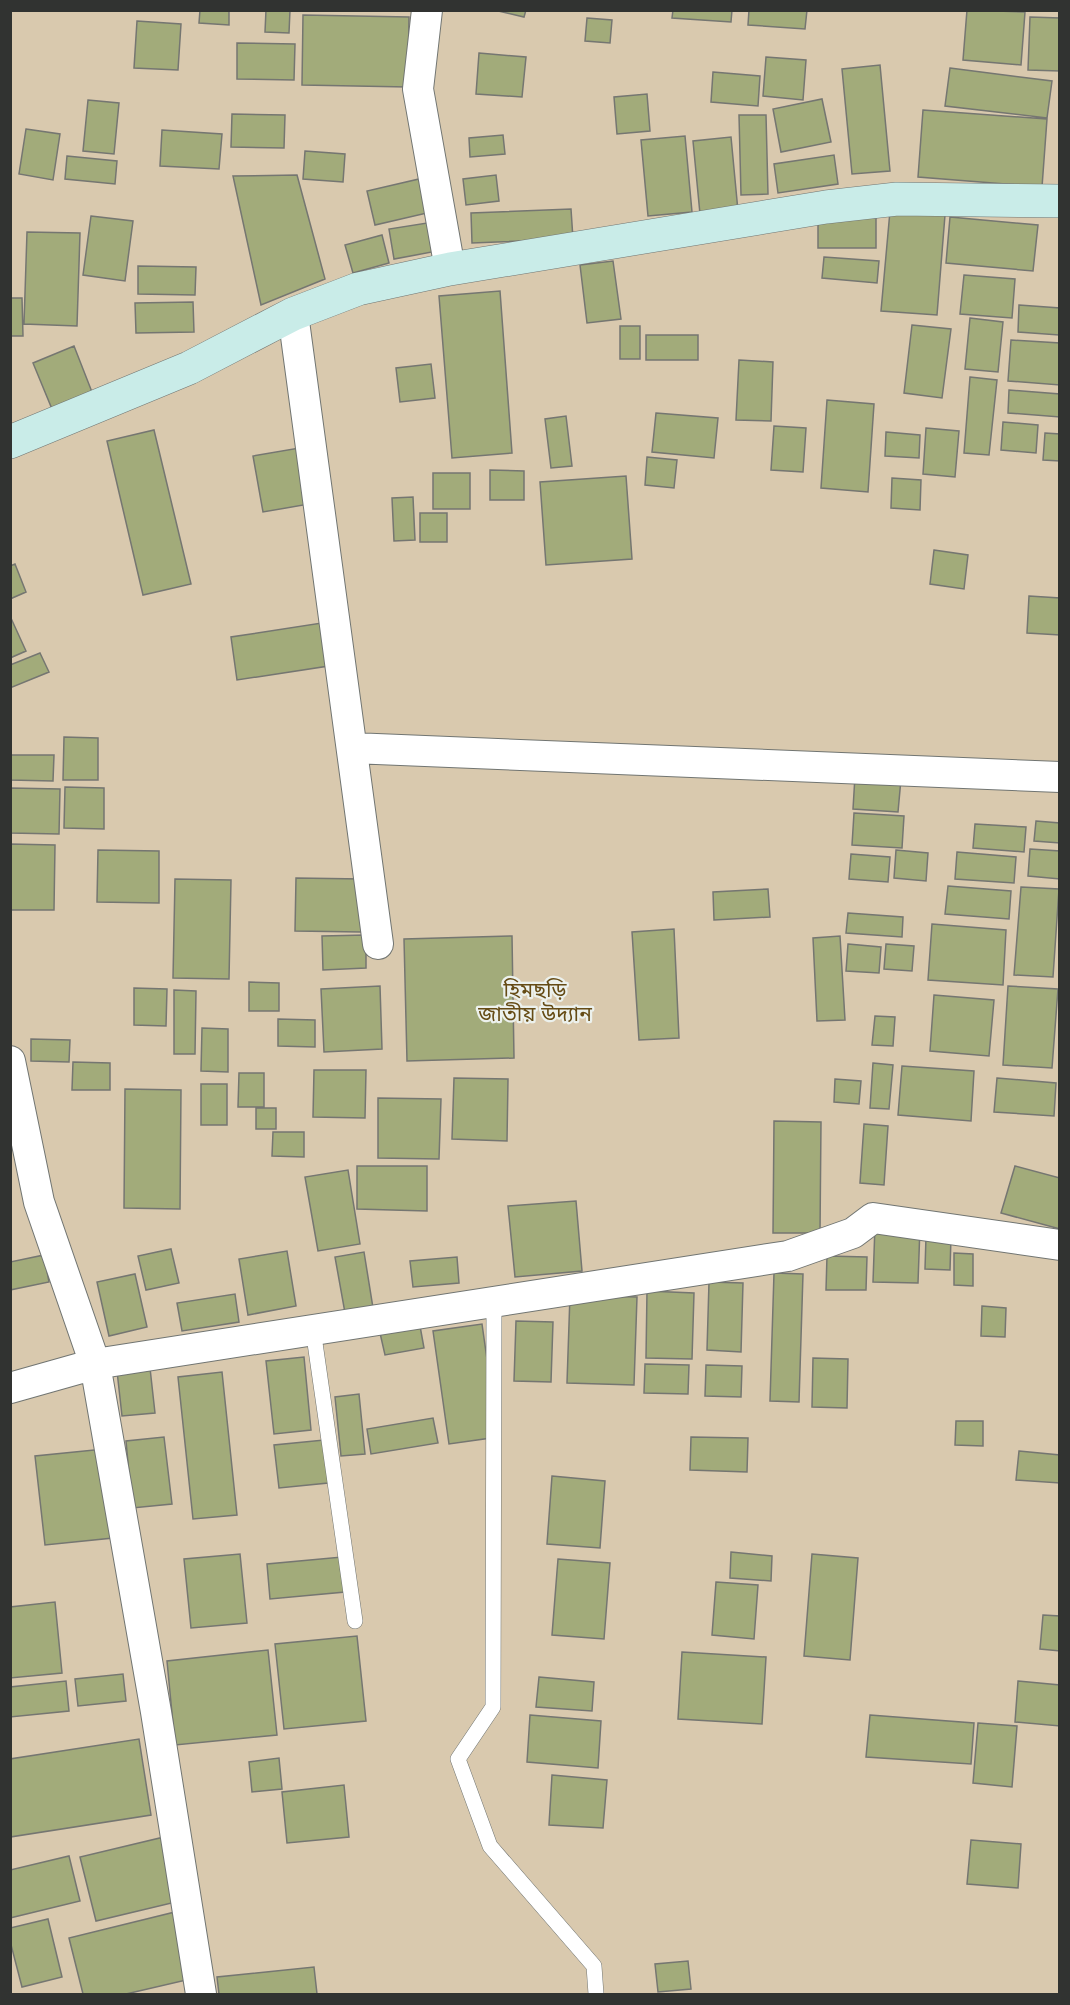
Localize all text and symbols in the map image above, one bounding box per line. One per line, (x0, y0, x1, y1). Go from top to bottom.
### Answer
park label: হিমছড়ি জাতীয় উদ্যান (477, 978, 592, 1025)

